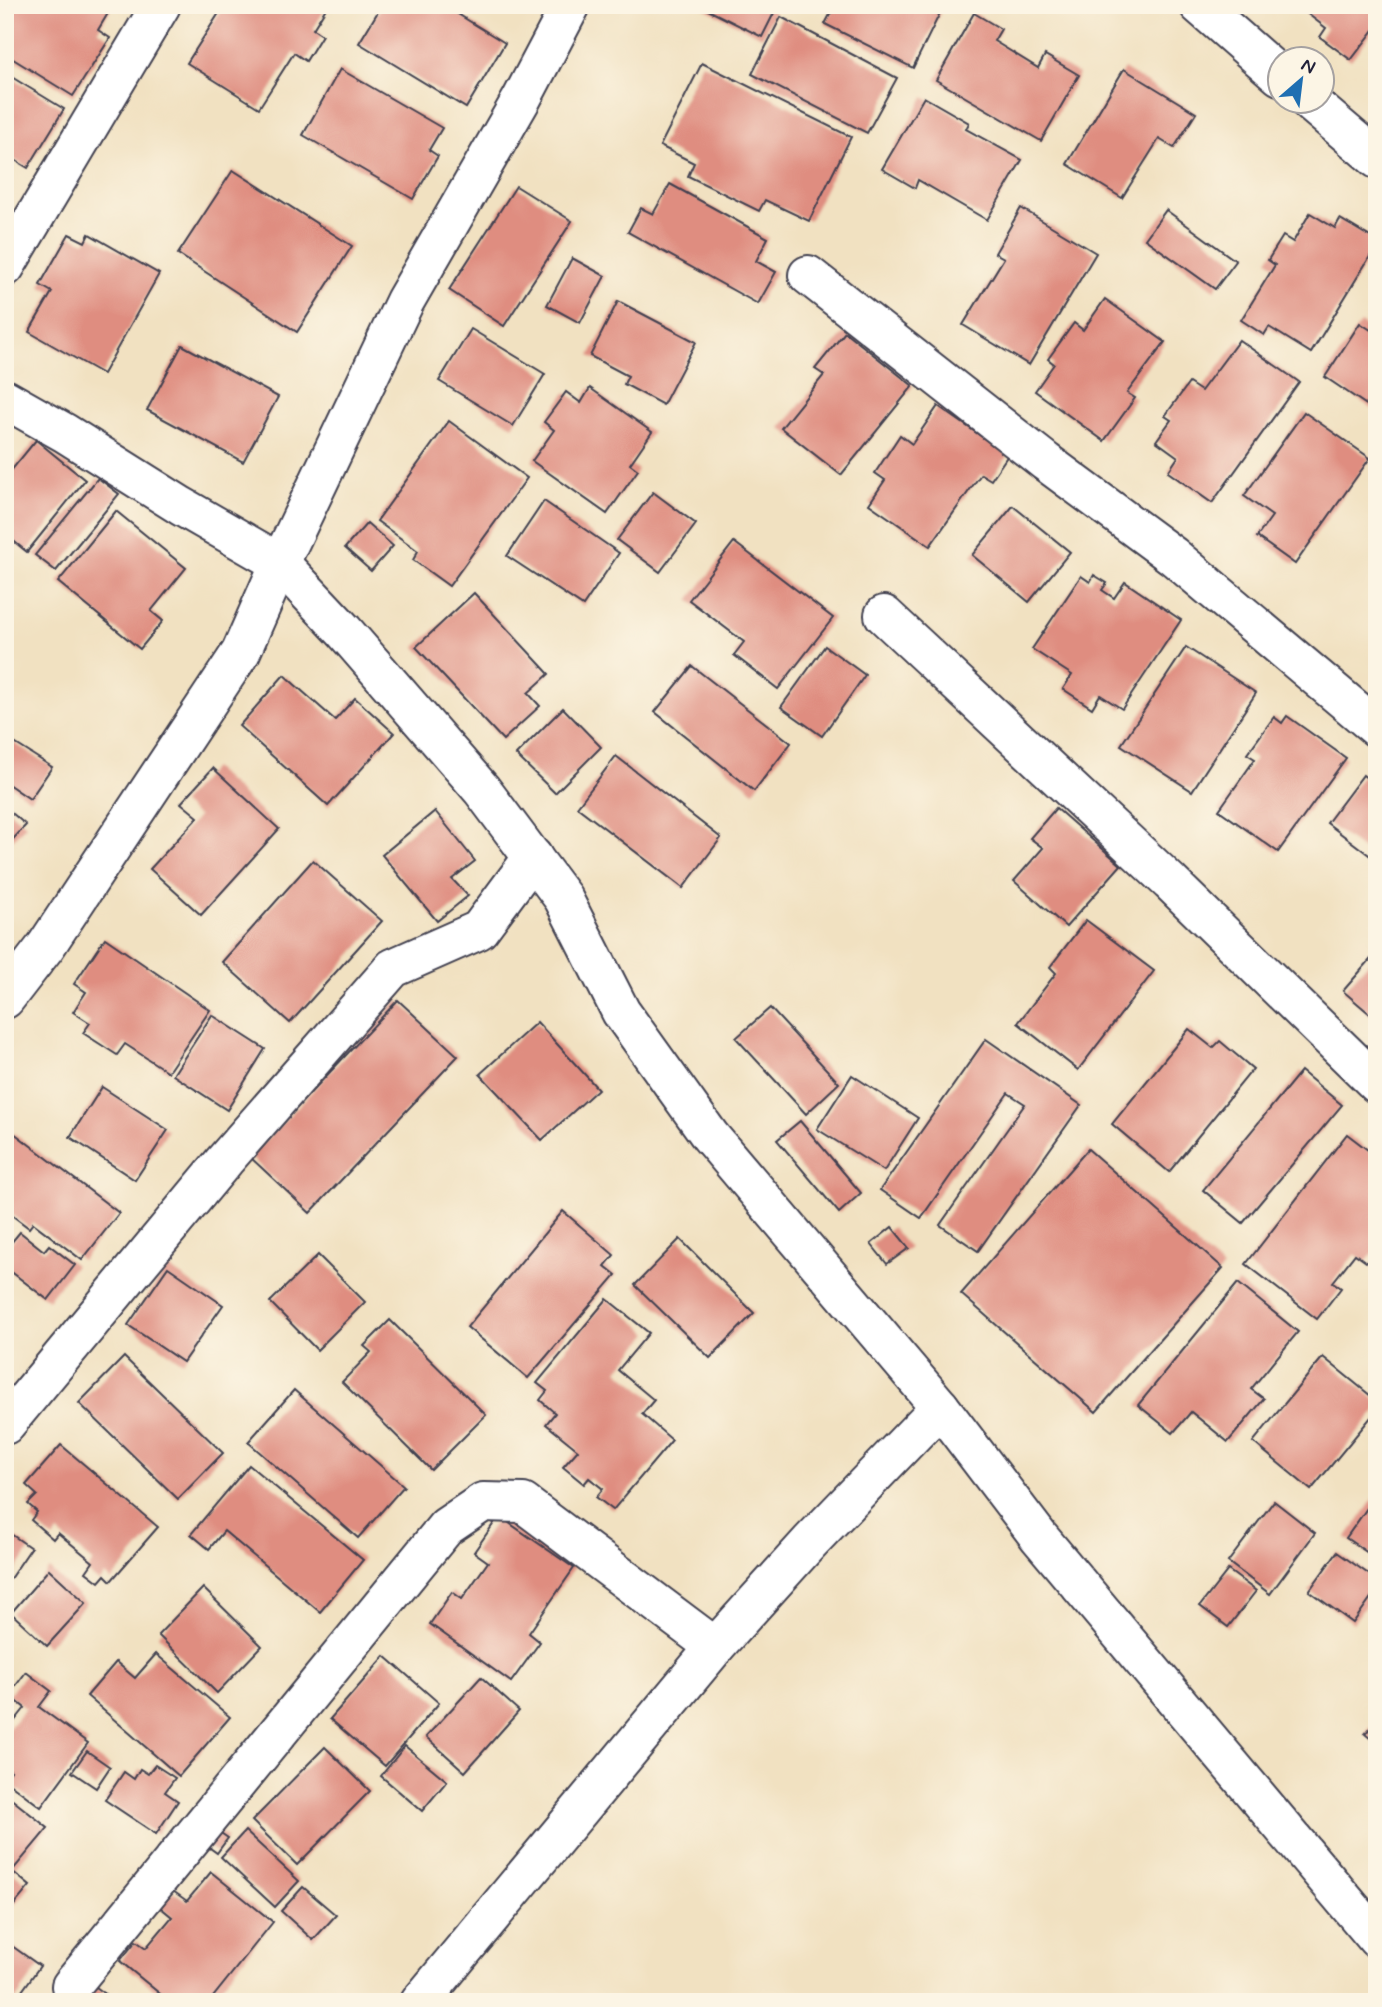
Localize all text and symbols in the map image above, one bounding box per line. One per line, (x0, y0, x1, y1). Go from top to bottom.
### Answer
north arrow (1266, 46, 1336, 116)
text: N (1297, 52, 1320, 80)

